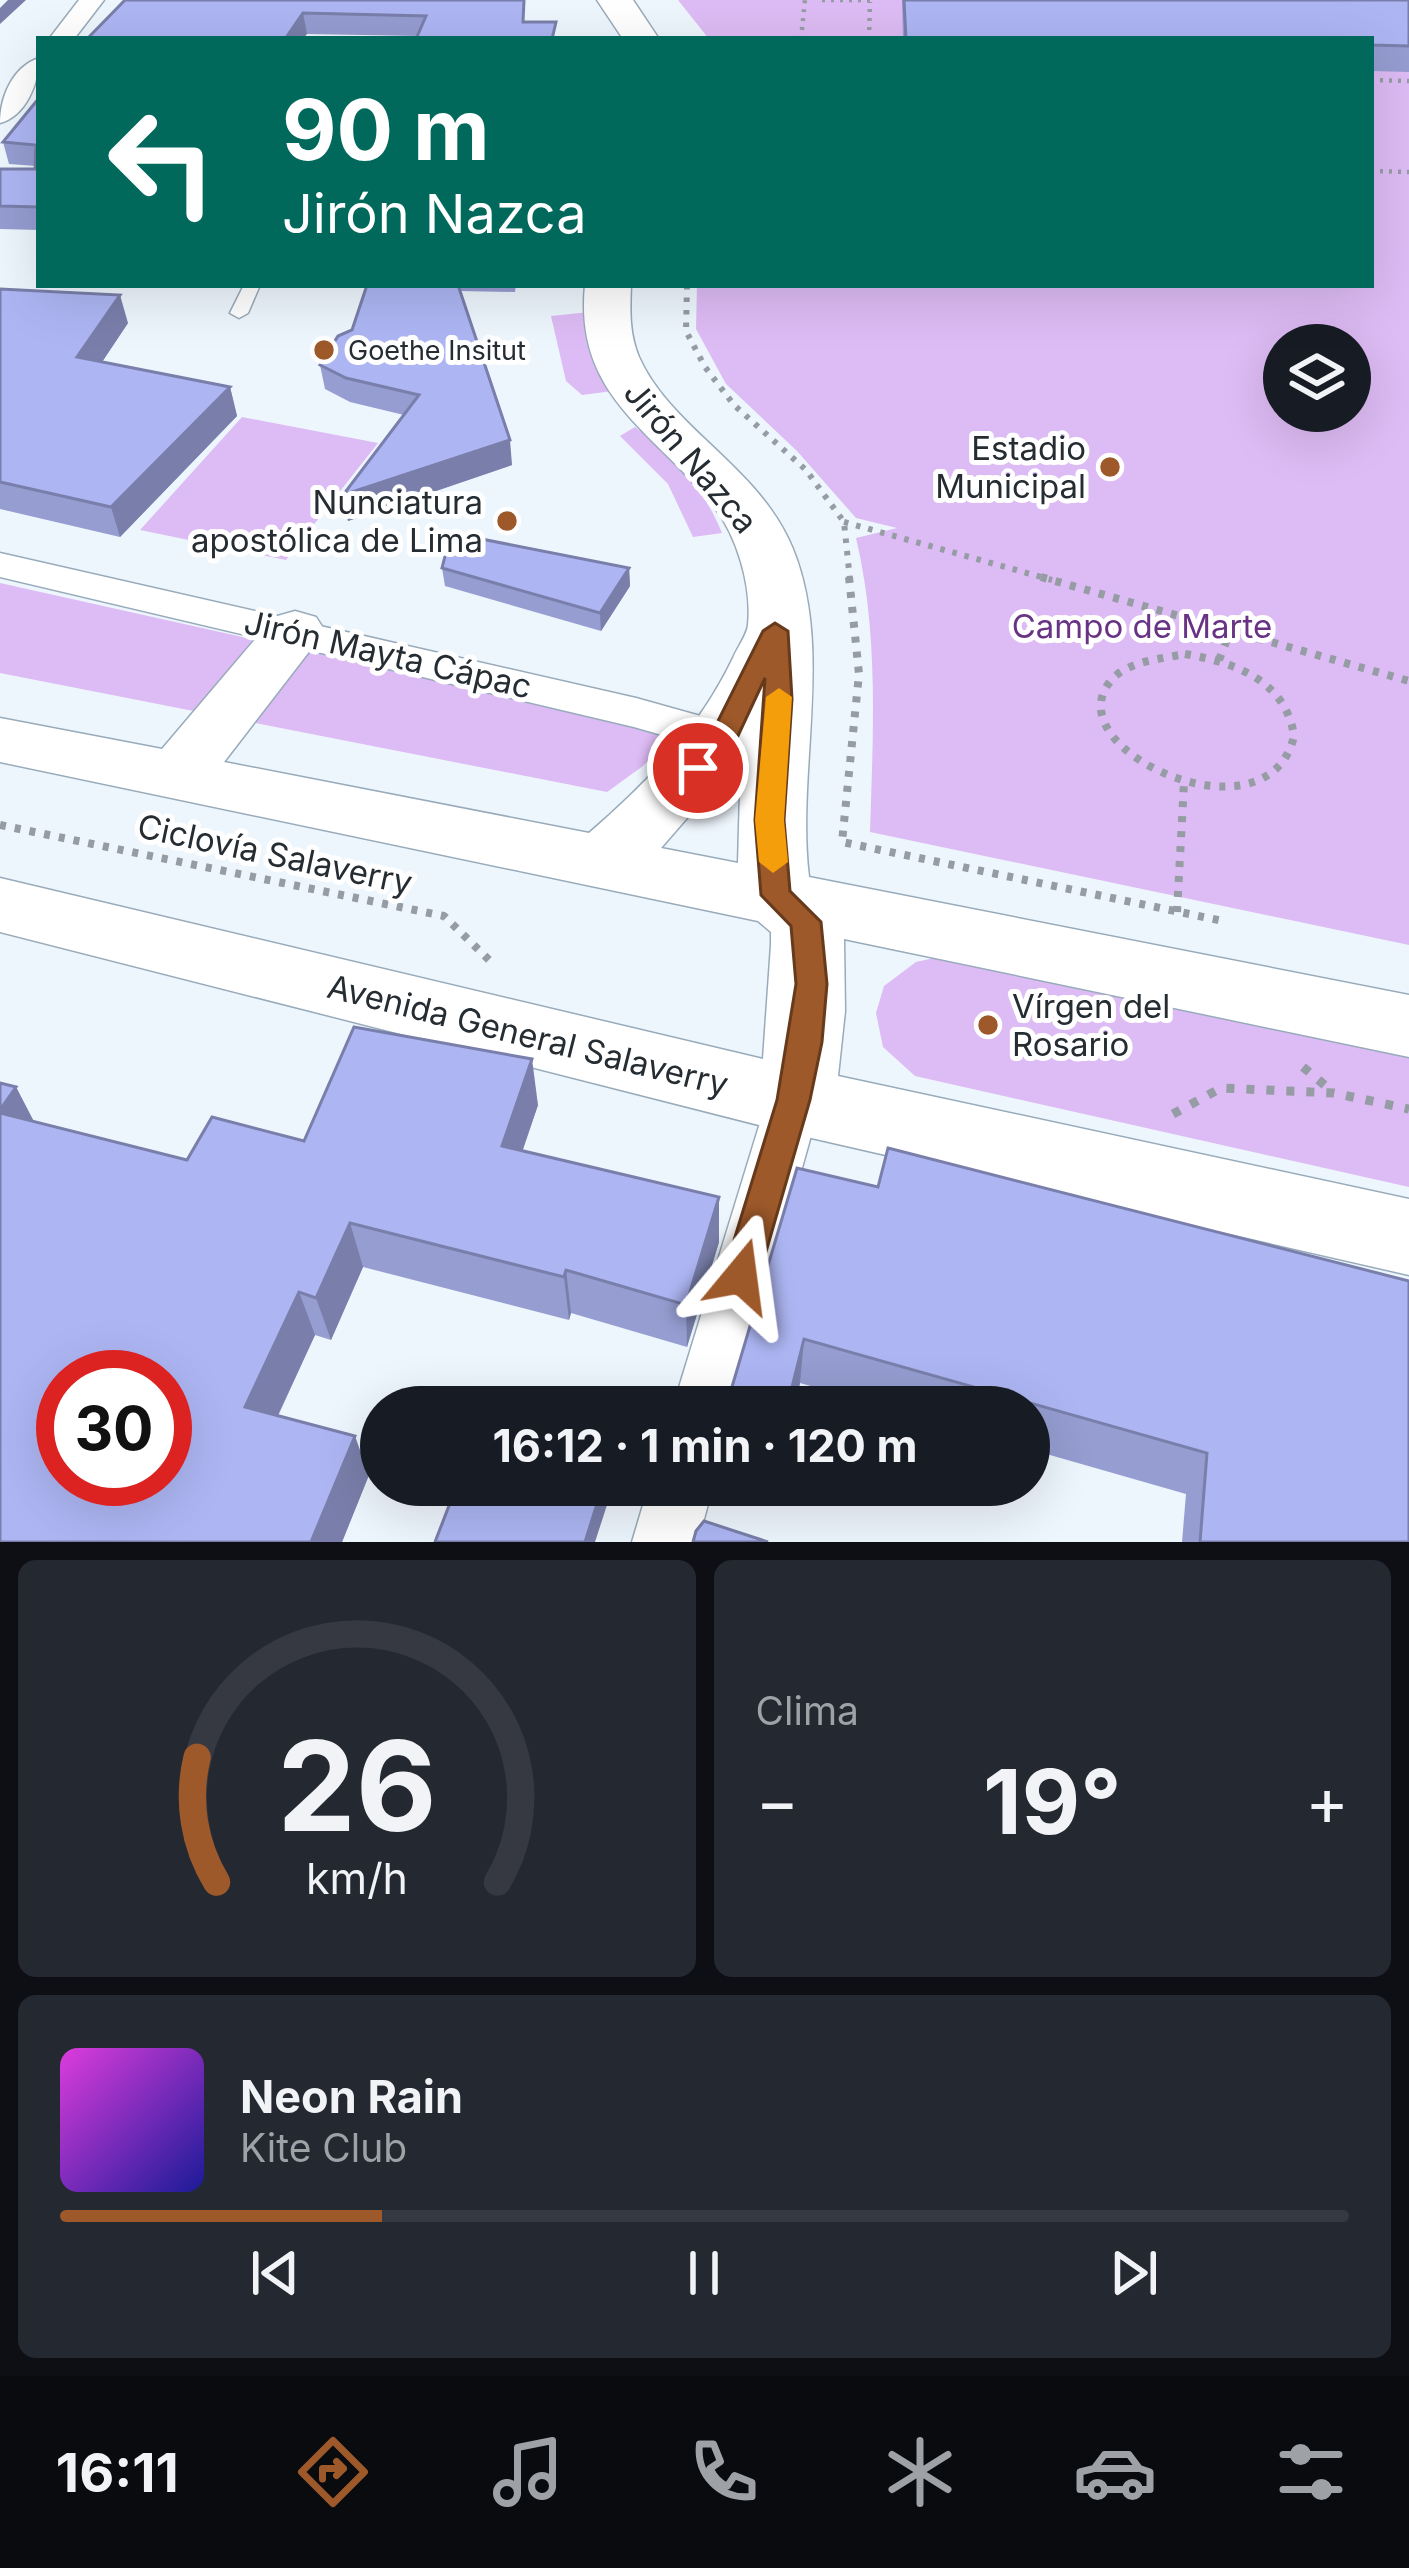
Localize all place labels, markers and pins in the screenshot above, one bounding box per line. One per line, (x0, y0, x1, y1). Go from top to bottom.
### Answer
place label: Goethe Insitut (348, 334, 526, 367)
marker: Goethe Insitut (311, 337, 337, 363)
place label: Estadio Municipal (935, 428, 1086, 506)
marker: Estadio Municipal (1097, 454, 1123, 480)
place label: Nunciatura apostólica de Lima (191, 482, 483, 560)
marker: Nunciatura apostólica de Lima (494, 508, 520, 534)
pin (647, 717, 749, 819)
place label: Vírgen del Rosario (1012, 986, 1170, 1064)
marker: Vírgen del Rosario (975, 1012, 1001, 1038)

